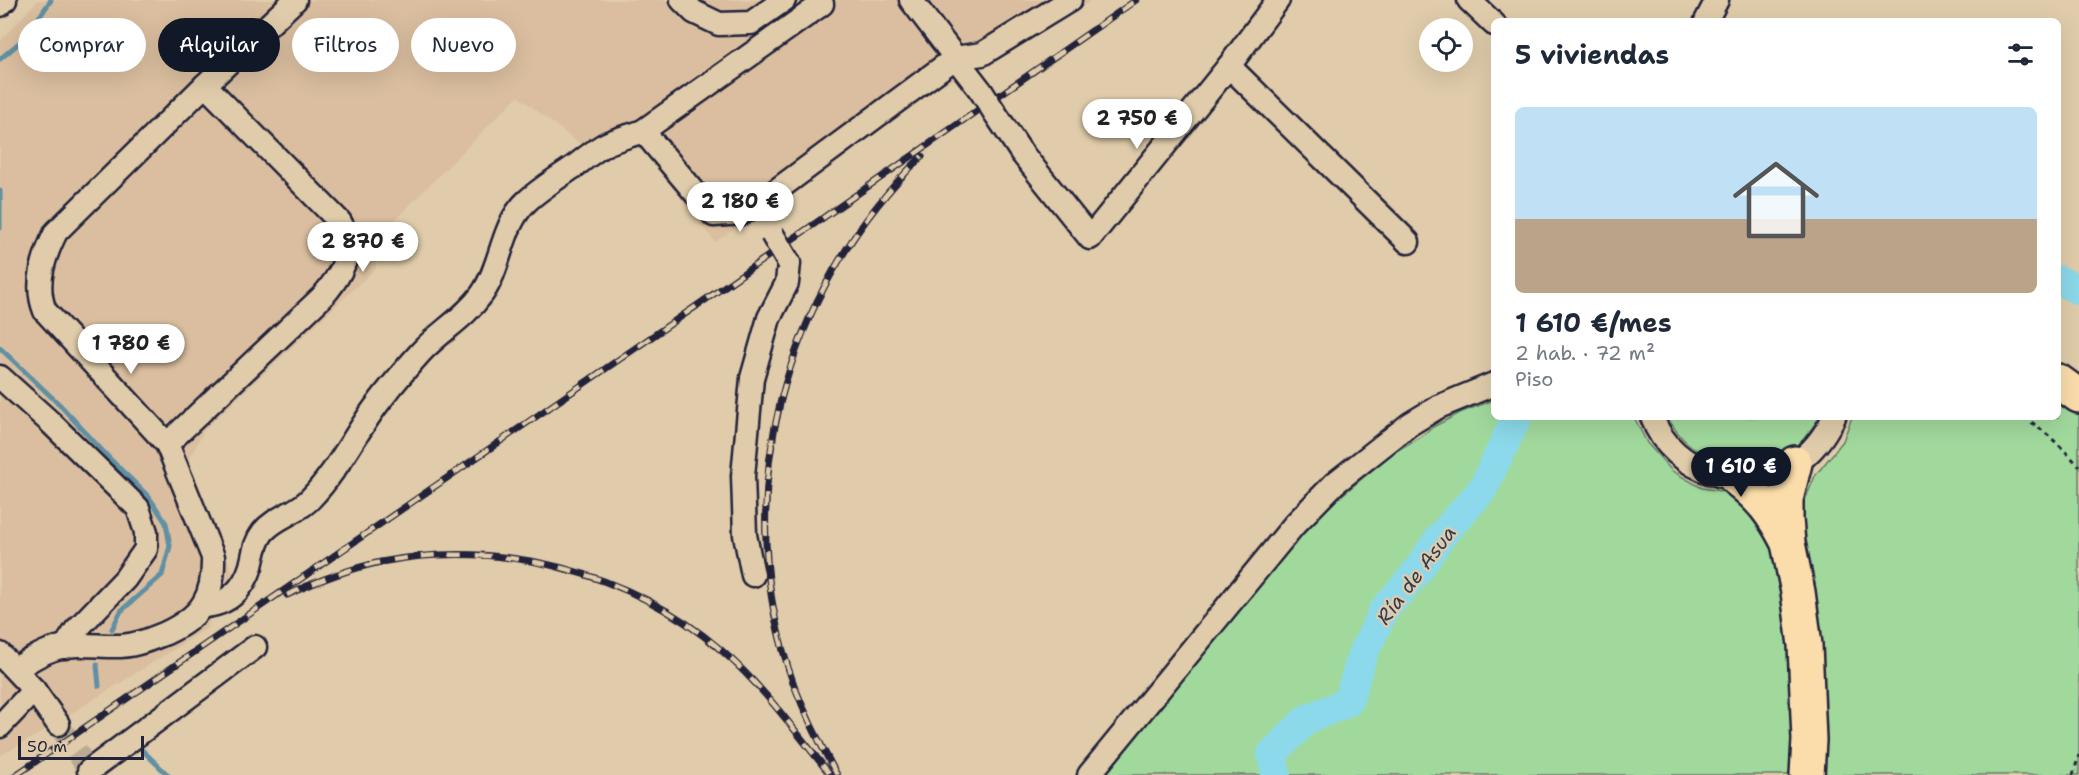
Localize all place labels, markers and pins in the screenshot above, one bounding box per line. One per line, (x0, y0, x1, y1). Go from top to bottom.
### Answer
pin: 2 750 € (1082, 99, 1192, 150)
pin: 2 180 € (685, 182, 795, 233)
pin: 2 870 € (308, 222, 418, 273)
pin: 1 780 € (76, 324, 186, 375)
pin: 1 610 € (1686, 447, 1796, 498)

